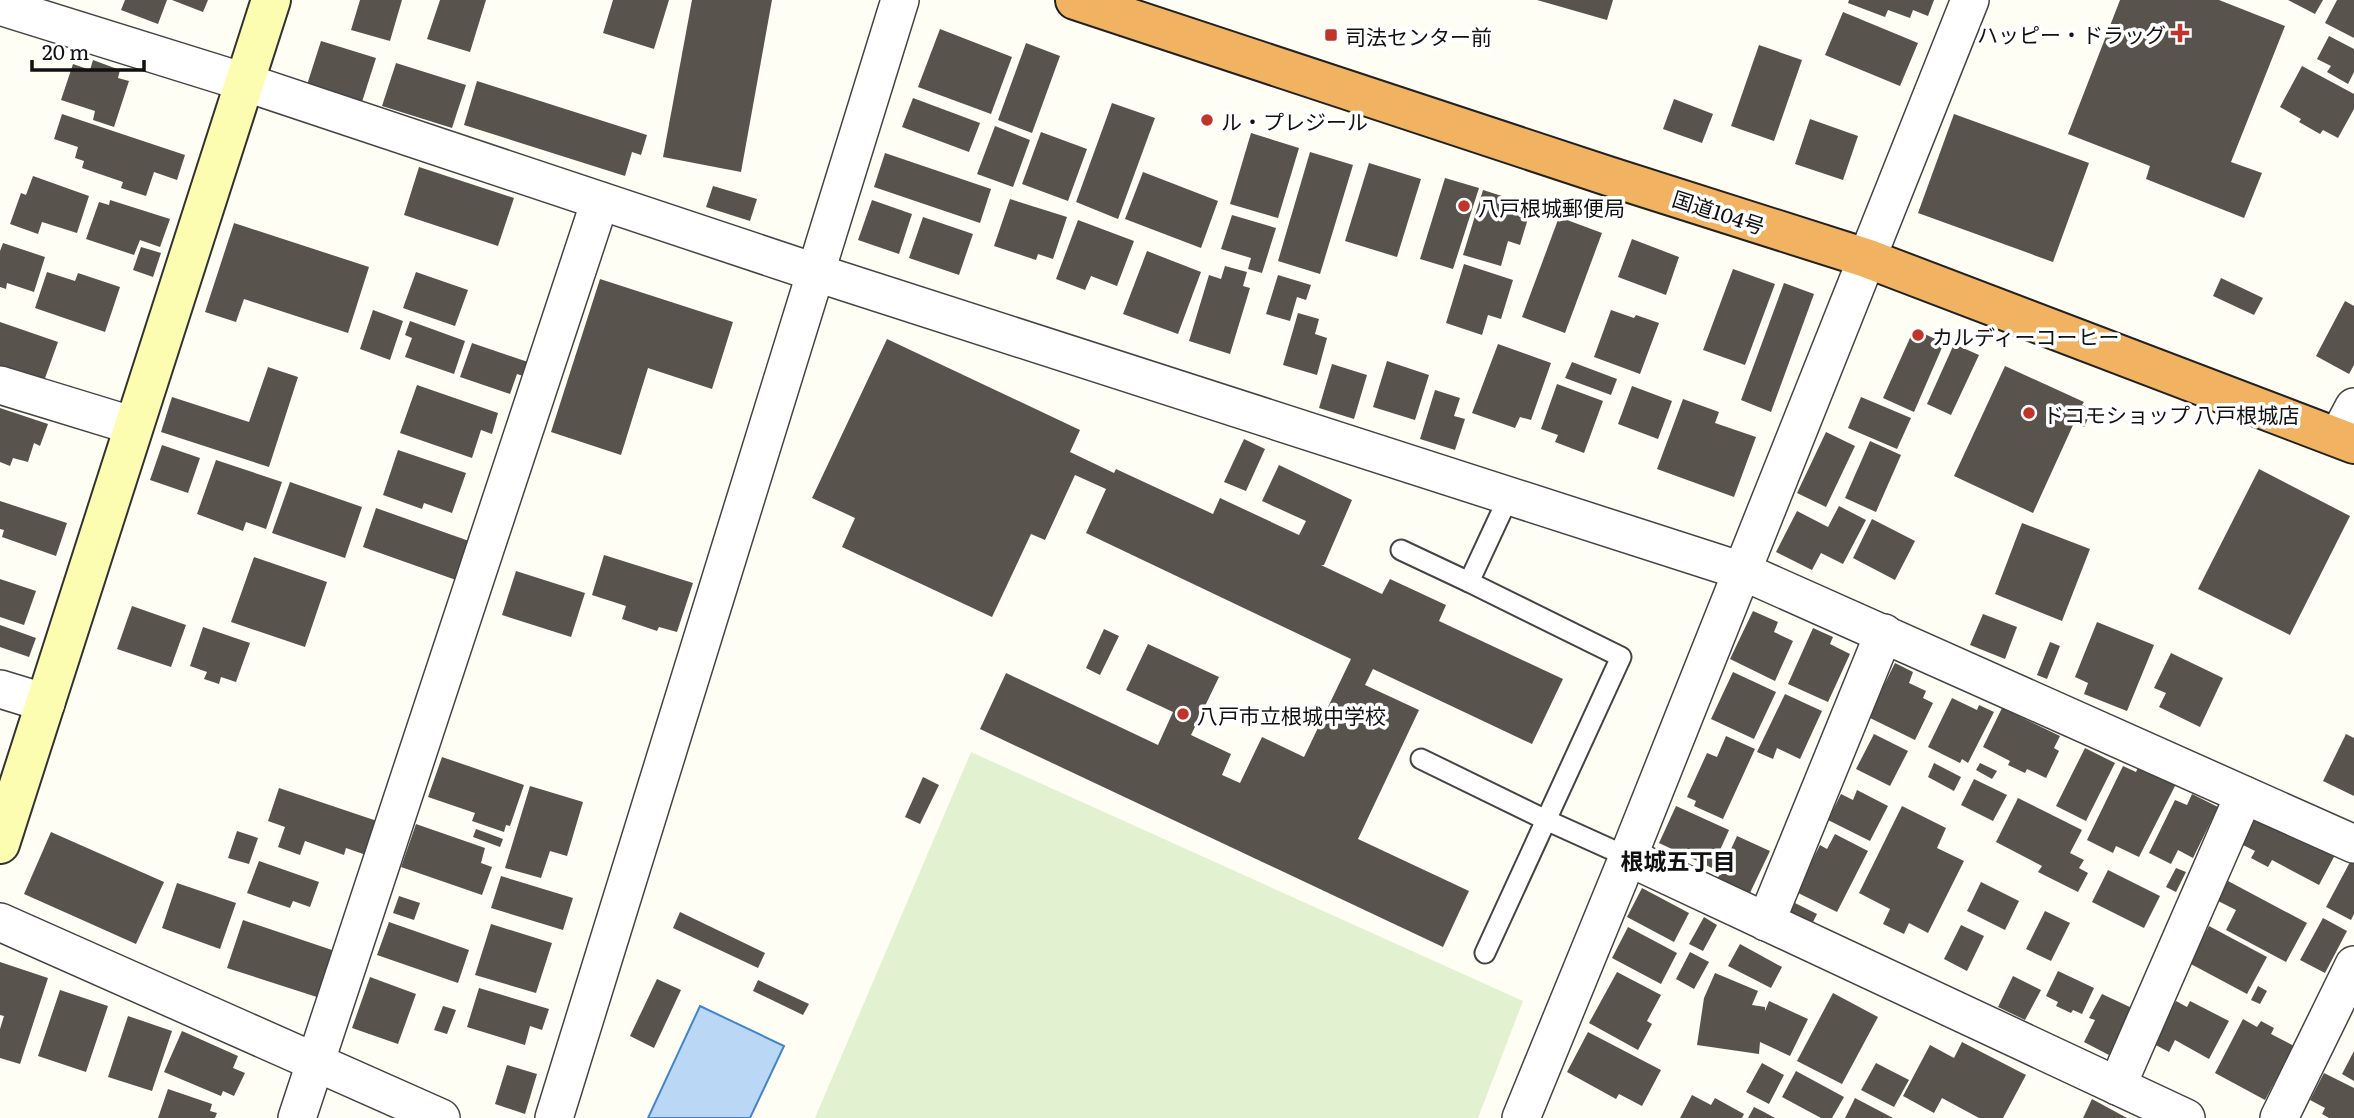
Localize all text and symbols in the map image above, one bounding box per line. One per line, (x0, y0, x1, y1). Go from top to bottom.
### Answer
place label: ハッピー・ドラッグ (1977, 18, 2166, 49)
place label: 司法センター前 (1345, 20, 1492, 51)
marker: ハッピー・ドラッグ (2172, 25, 2188, 41)
marker: 司法センター前 (1323, 27, 1339, 43)
scale bar (32, 28, 144, 72)
text: 20 m (42, 35, 89, 66)
place label: ル・プレジール (1221, 105, 1368, 136)
marker: ル・プレジール (1199, 112, 1215, 128)
street label: 国道104号 (1669, 182, 1769, 240)
place label: 八戸根城郵便局 (1478, 191, 1625, 222)
marker: 八戸根城郵便局 (1456, 198, 1472, 214)
place label: カルディーコーヒー (1932, 320, 2120, 351)
marker: カルディーコーヒー (1910, 327, 1926, 343)
place label: ドコモショップ 八戸根城店 (2043, 398, 2299, 429)
marker: ドコモショップ 八戸根城店 (2021, 405, 2037, 421)
place label: 八戸市立根城中学校 (1197, 699, 1386, 730)
marker: 八戸市立根城中学校 (1175, 706, 1191, 722)
district label: 根城五丁目 (1621, 843, 1736, 877)

